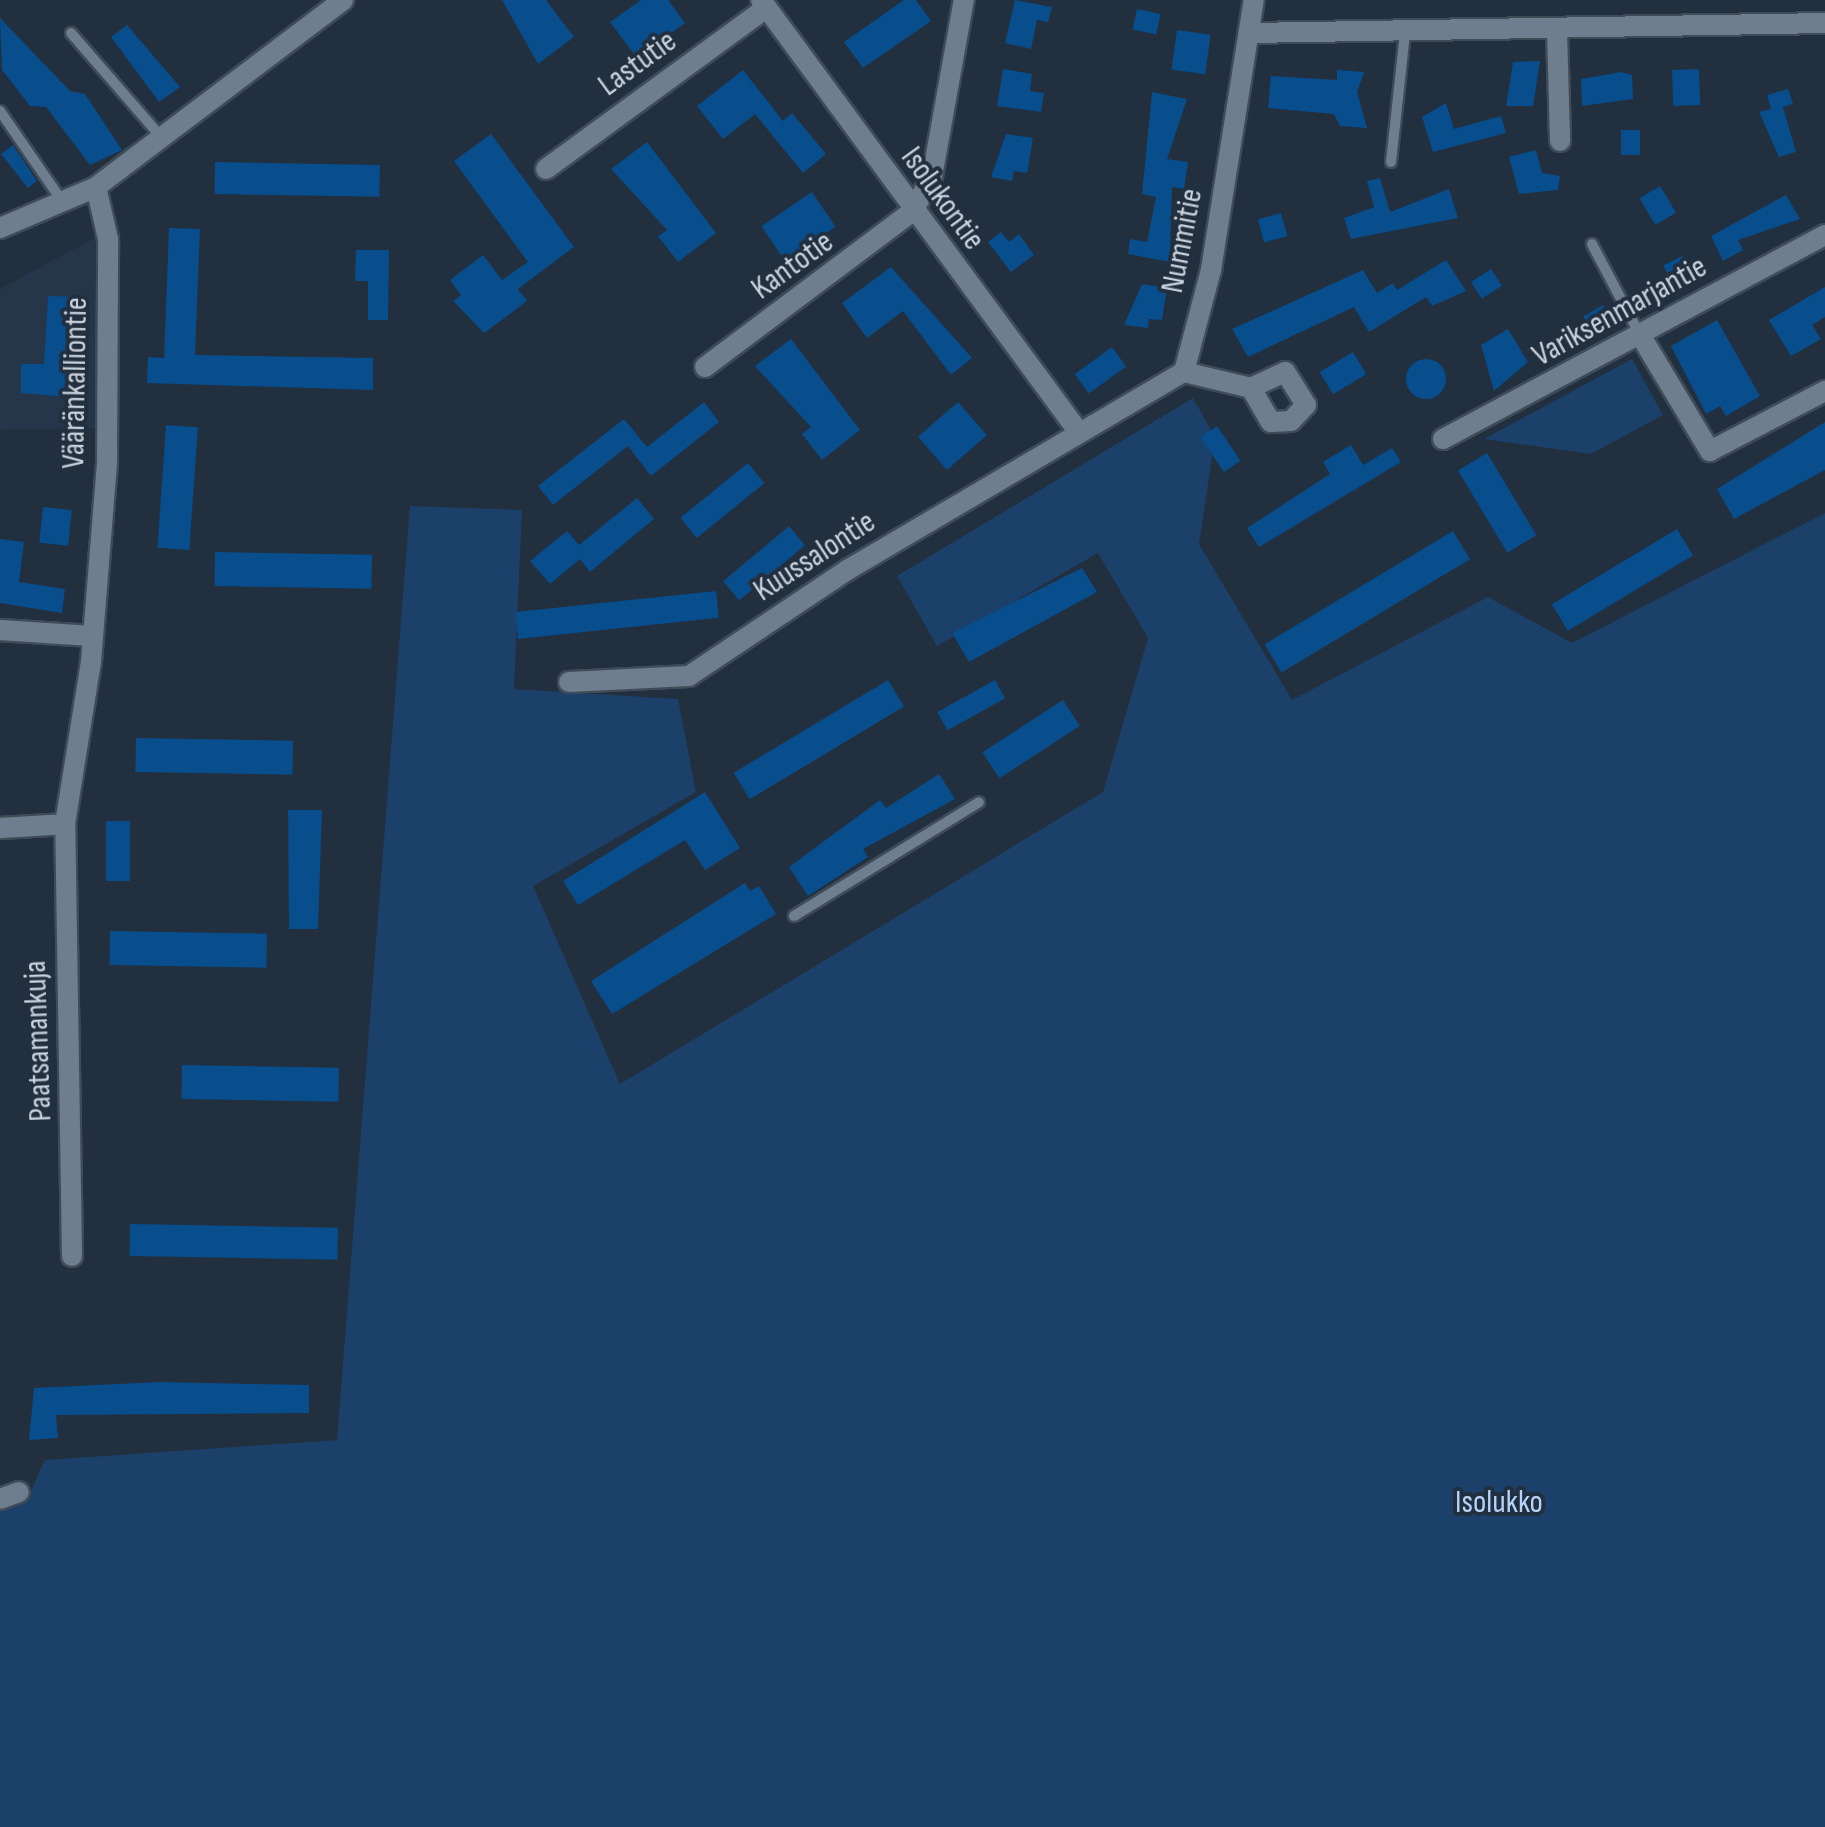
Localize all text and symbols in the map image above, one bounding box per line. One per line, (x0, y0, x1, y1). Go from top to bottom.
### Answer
street label: Lastutie (591, 23, 685, 105)
street label: Isolukontie (892, 140, 992, 258)
street label: Nummitie (1154, 186, 1212, 296)
street label: Kantotie (745, 223, 841, 309)
street label: Variksenmarjantie (1526, 248, 1714, 376)
street label: Vääränkalliontie (55, 297, 97, 469)
street label: Kuussalontie (747, 503, 883, 611)
street label: Paatsamankuja (17, 960, 61, 1122)
park label: Isolukko (1455, 1484, 1543, 1522)

